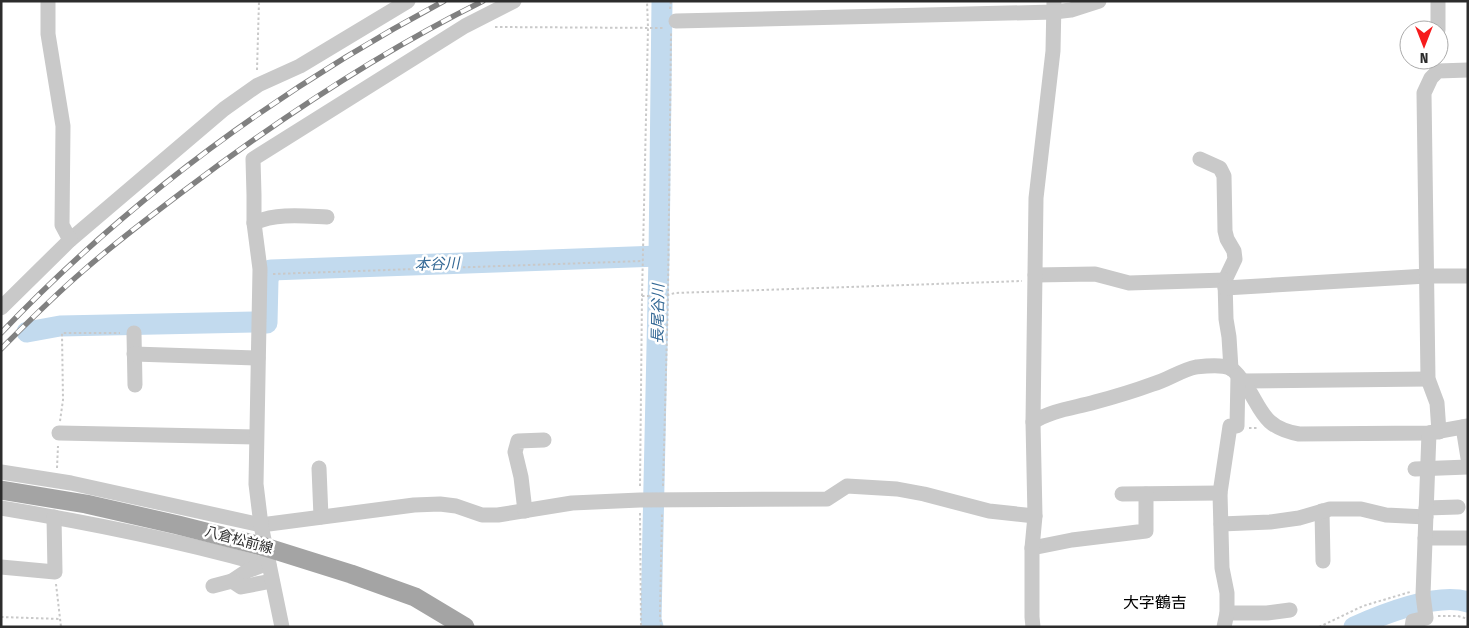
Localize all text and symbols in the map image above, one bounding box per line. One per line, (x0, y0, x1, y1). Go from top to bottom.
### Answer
north arrow (1399, 20, 1449, 70)
text: N (1420, 49, 1428, 66)
water label: 本谷川 (414, 254, 462, 274)
water label: 長尾谷川 (648, 282, 668, 344)
street label: 八倉松前線 (203, 523, 275, 557)
district label: 大字鶴吉 (1123, 593, 1187, 612)

